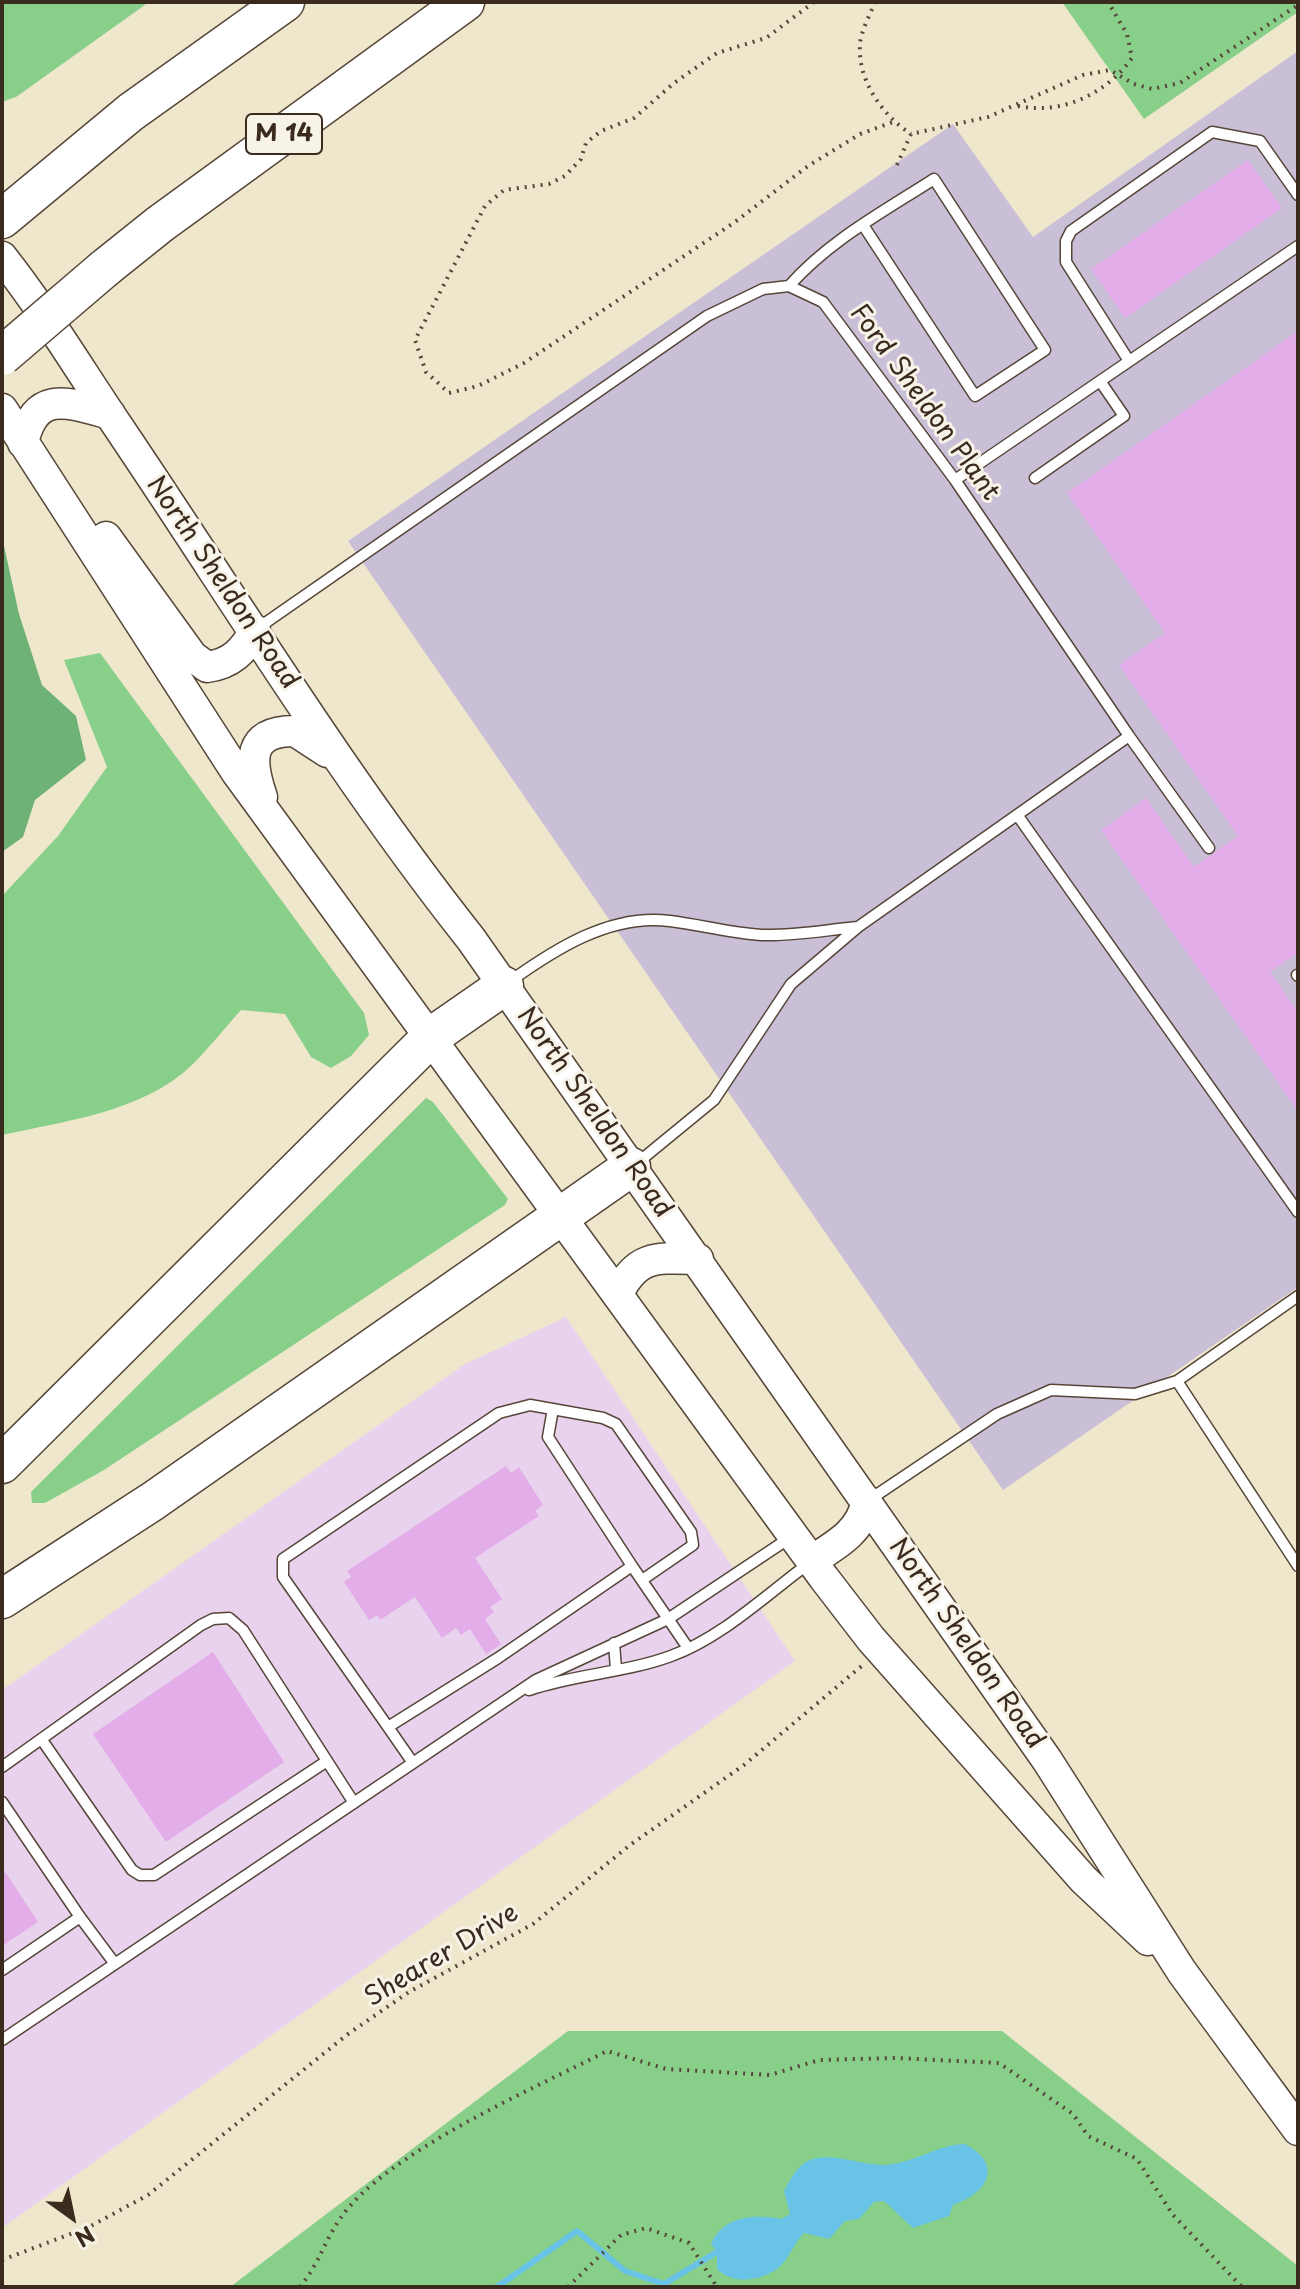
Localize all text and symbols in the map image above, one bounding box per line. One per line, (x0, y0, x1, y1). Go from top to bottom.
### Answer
road number: M 14 (246, 114, 322, 154)
street label: Ford Sheldon Plant (842, 299, 1006, 507)
street label: North Sheldon Road (139, 471, 305, 695)
street label: North Sheldon Road (510, 1002, 678, 1224)
street label: North Sheldon Road (882, 1533, 1050, 1755)
street label: Shearer Drive (360, 1898, 524, 2014)
north arrow (32, 2177, 112, 2257)
text: N (69, 2219, 102, 2256)

